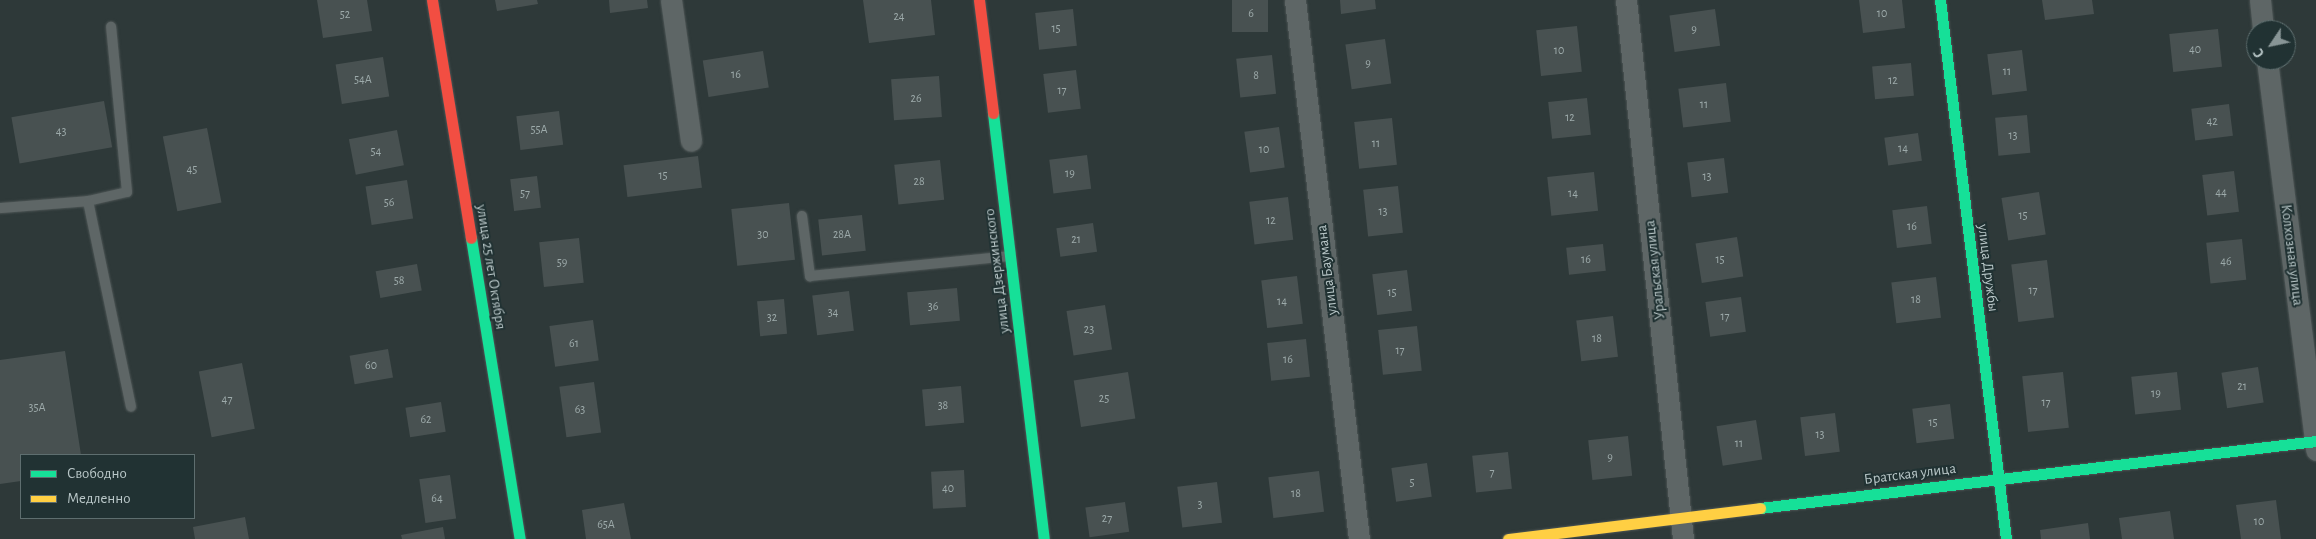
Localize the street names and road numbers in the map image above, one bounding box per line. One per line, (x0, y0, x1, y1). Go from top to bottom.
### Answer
street label: улица 25 лет Октября (472, 203, 510, 331)
street label: Колхозная улица (2277, 203, 2307, 307)
street label: улица Дзержинского (980, 208, 1014, 334)
street label: Уральская улица (1641, 219, 1669, 321)
street label: улица Дружбы (1974, 223, 2002, 313)
street label: улица Баумана (1313, 224, 1341, 316)
street label: Братская улица (1863, 459, 1957, 489)

